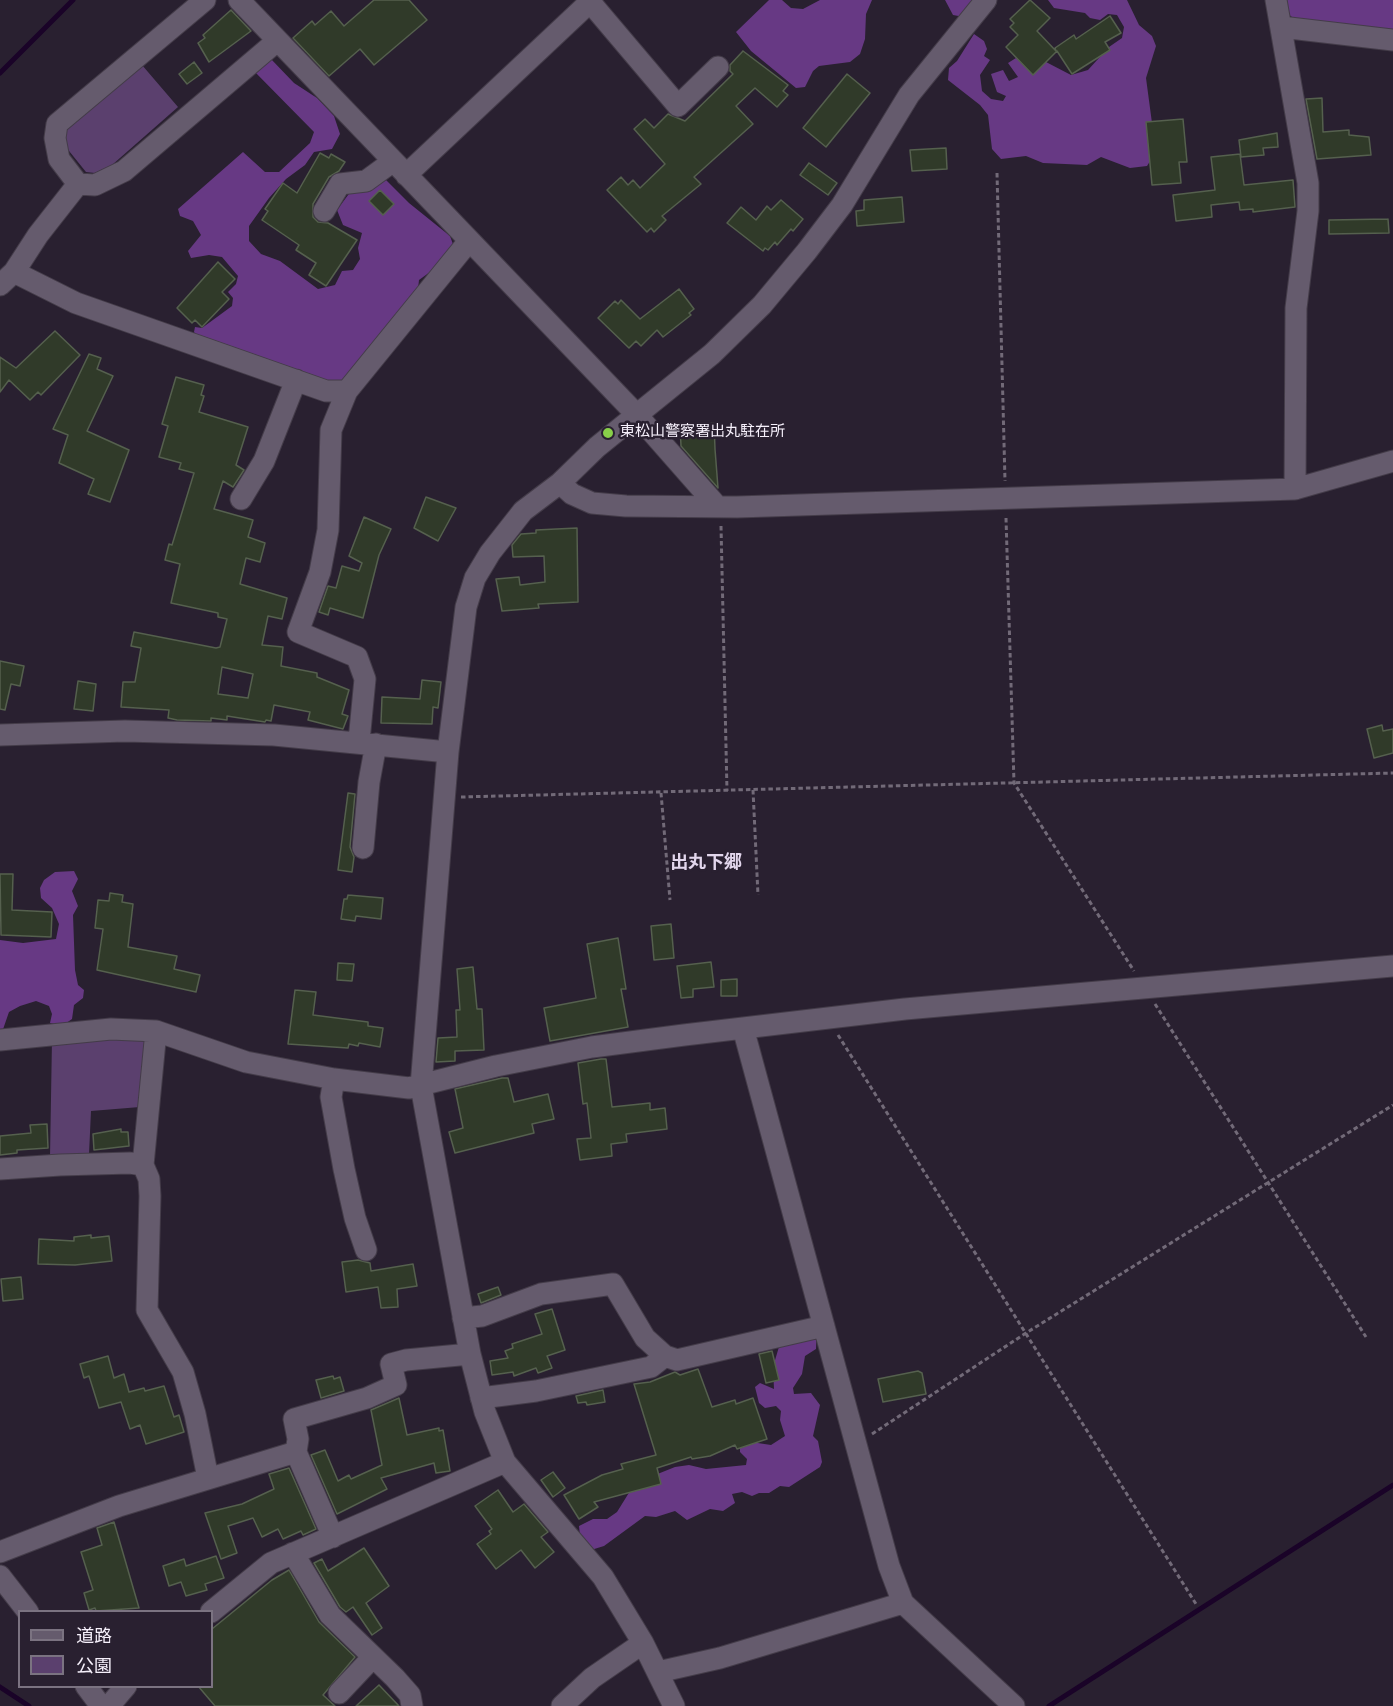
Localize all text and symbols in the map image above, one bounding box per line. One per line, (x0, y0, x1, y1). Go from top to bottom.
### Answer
place label: 東松山警察署出丸駐在所 (620, 424, 785, 442)
marker: 東松山警察署出丸駐在所 (601, 426, 615, 440)
district label: 出丸下郷 (670, 853, 742, 875)
legend (18, 1610, 213, 1688)
text: 道路 (76, 1624, 112, 1649)
text: 公園 (76, 1654, 112, 1679)

